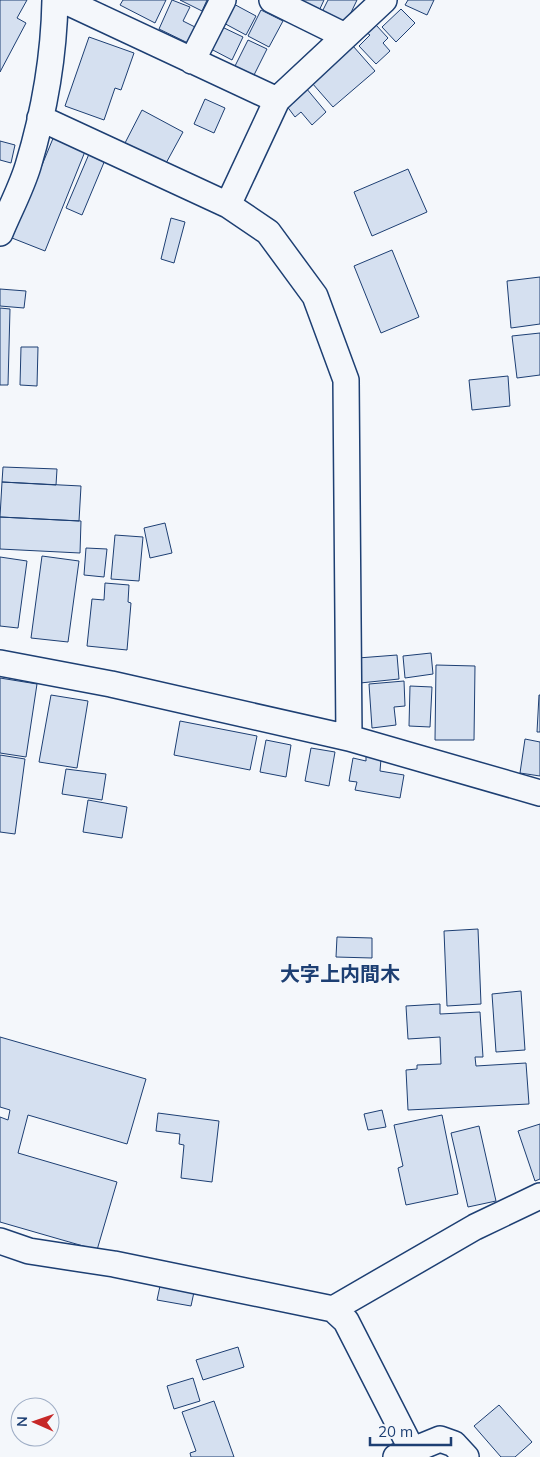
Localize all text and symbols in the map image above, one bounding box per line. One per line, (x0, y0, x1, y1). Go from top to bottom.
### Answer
district label: 大字上内間木 (280, 961, 400, 986)
north arrow (10, 1397, 60, 1447)
scale bar (370, 1414, 451, 1446)
text: N (13, 1416, 31, 1427)
text: 20 m (378, 1422, 413, 1441)

